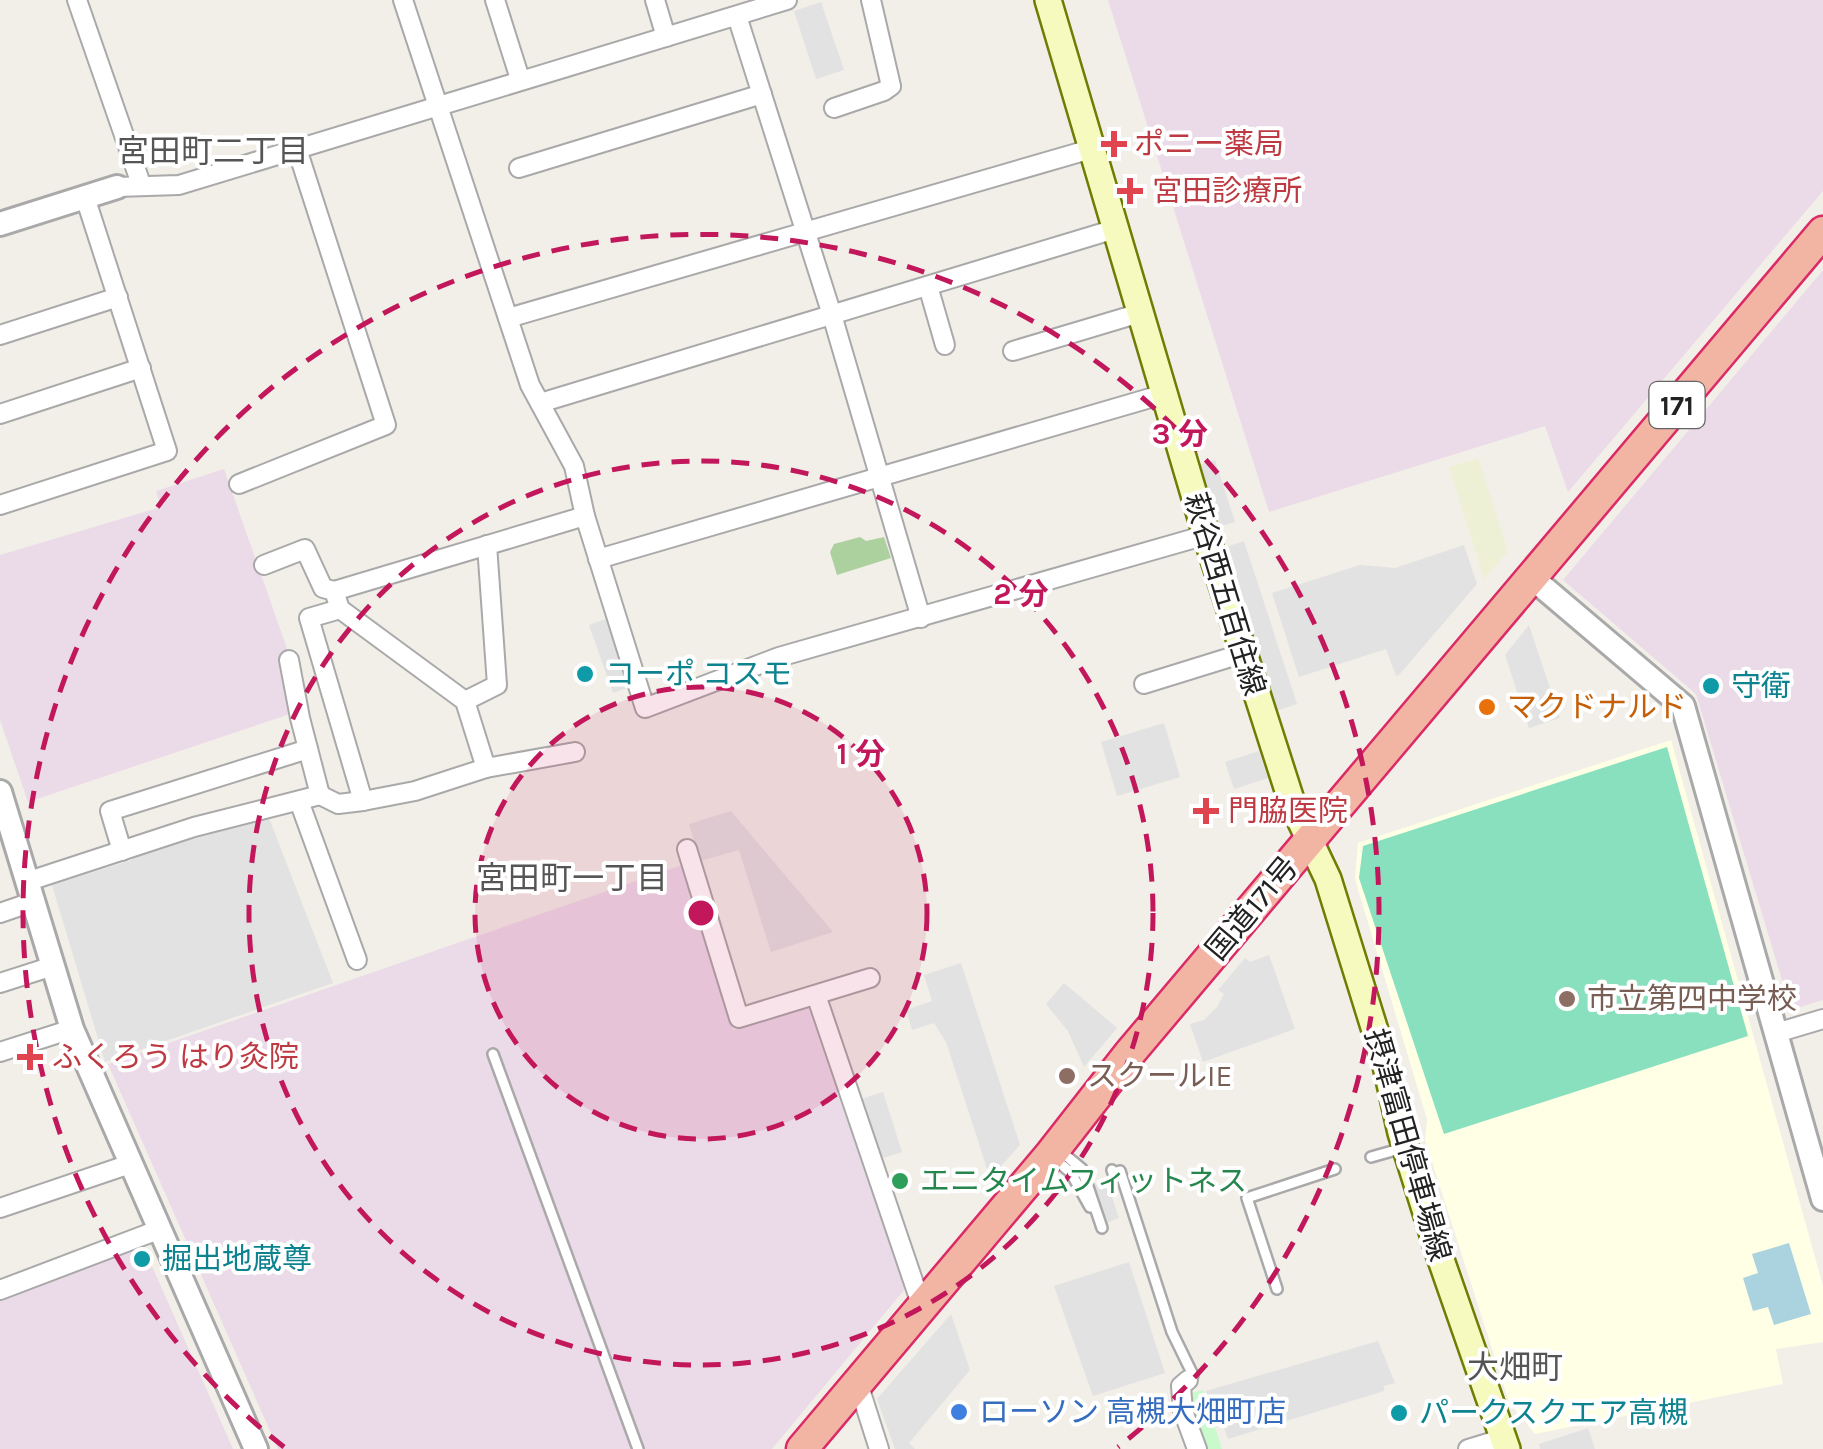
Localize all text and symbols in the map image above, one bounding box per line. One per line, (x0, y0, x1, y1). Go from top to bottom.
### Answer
place label: ポニー薬局 (1134, 126, 1284, 162)
district label: 宮田町二丁目 (117, 133, 309, 170)
marker: ポニー薬局 (1103, 133, 1125, 155)
place label: 宮田診療所 (1152, 173, 1302, 209)
marker: 宮田診療所 (1117, 178, 1143, 204)
road number: 171 (1650, 382, 1704, 428)
text: 3 分 (1152, 416, 1208, 452)
street label: 萩谷西五百住線 (1177, 488, 1273, 700)
text: 2 分 (993, 576, 1049, 612)
place label: コーポ コスモ (605, 656, 792, 692)
marker: コーポ コスモ (574, 663, 596, 685)
place label: 守衛 (1731, 668, 1791, 704)
marker: 守衛 (1700, 675, 1722, 697)
place label: マクドナルド (1507, 689, 1687, 725)
marker: マクドナルド (1476, 696, 1498, 718)
text: 1 分 (837, 736, 885, 772)
place label: 門脇医院 (1228, 793, 1348, 829)
marker: 門脇医院 (1193, 798, 1219, 824)
street label: 国道171号 (1198, 849, 1306, 967)
district label: 宮田町一丁目 (476, 860, 668, 897)
centre of rings (683, 895, 719, 931)
place label: 市立第四中学校 (1587, 981, 1797, 1017)
marker: 市立第四中学校 (1556, 988, 1578, 1010)
street label: 摂津富田停車場線 (1358, 1025, 1458, 1265)
place label: ふくろう はり灸院 (52, 1039, 299, 1075)
marker: ふくろう はり灸院 (17, 1044, 43, 1070)
place label: スクールIE (1087, 1058, 1232, 1094)
marker: スクールIE (1056, 1065, 1078, 1087)
place label: エニタイムフィットネス (920, 1163, 1247, 1199)
marker: エニタイムフィットネス (889, 1170, 911, 1192)
place label: 掘出地蔵尊 (162, 1241, 312, 1277)
marker: 掘出地蔵尊 (131, 1248, 153, 1270)
district label: 大畑町 (1467, 1349, 1563, 1386)
place label: ローソン 高槻大畑町店 (979, 1394, 1286, 1430)
place label: パークスクエア高槻 (1419, 1395, 1688, 1431)
marker: ローソン 高槻大畑町店 (948, 1401, 970, 1423)
marker: パークスクエア高槻 (1388, 1402, 1410, 1424)

